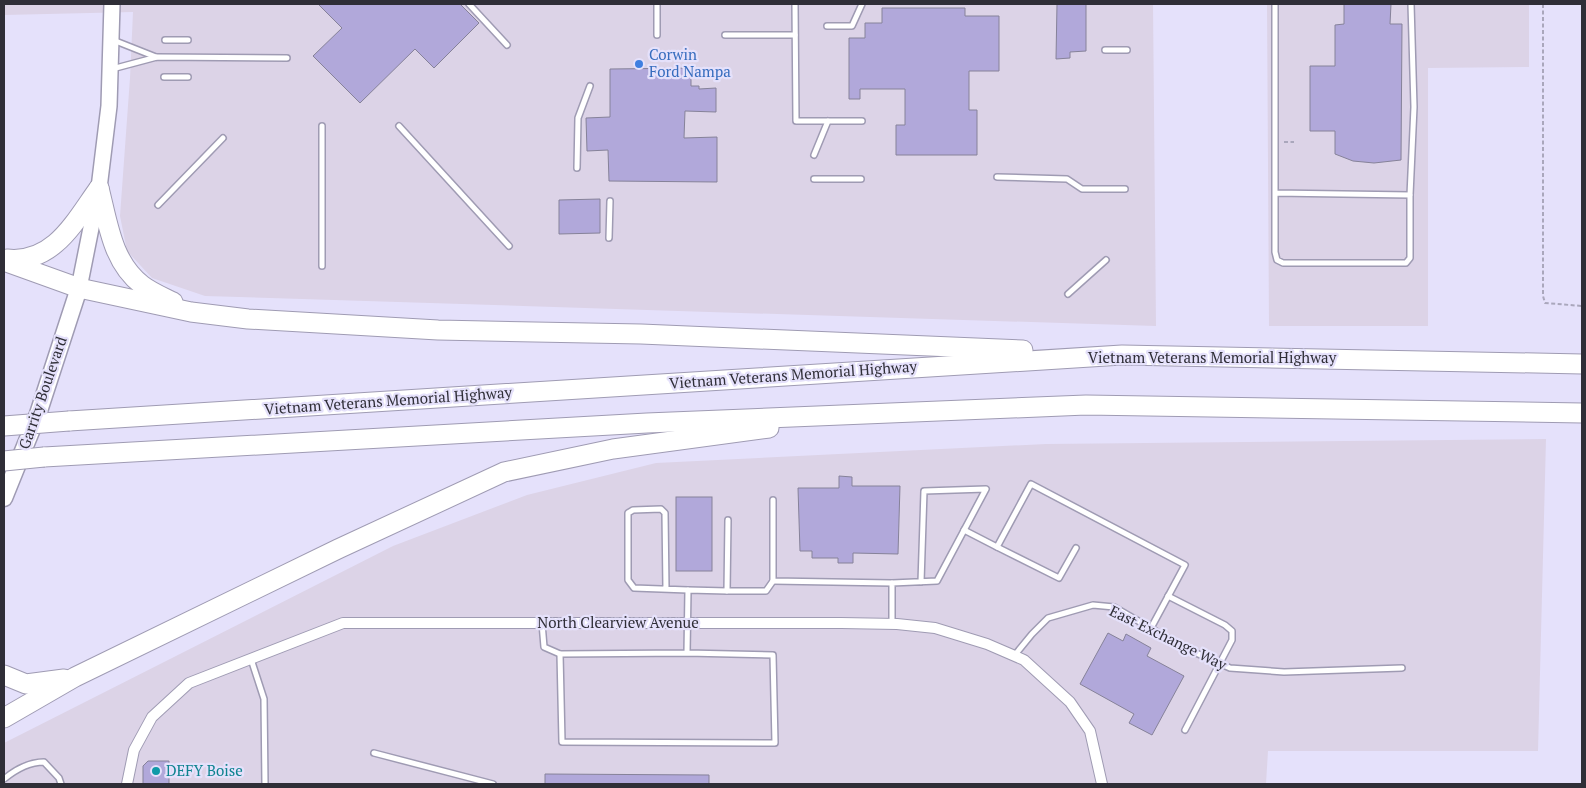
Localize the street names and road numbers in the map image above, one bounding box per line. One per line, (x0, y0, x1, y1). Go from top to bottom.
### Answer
street label: Garrity Boulevard (13, 334, 71, 452)
street label: Vietnam Veterans Memorial Highway (1088, 347, 1337, 367)
street label: Vietnam Veterans Memorial Highway (668, 355, 918, 393)
street label: Vietnam Veterans Memorial Highway (263, 381, 513, 419)
street label: East Exchange Way (1107, 600, 1231, 674)
street label: North Clearview Avenue (537, 612, 699, 632)

